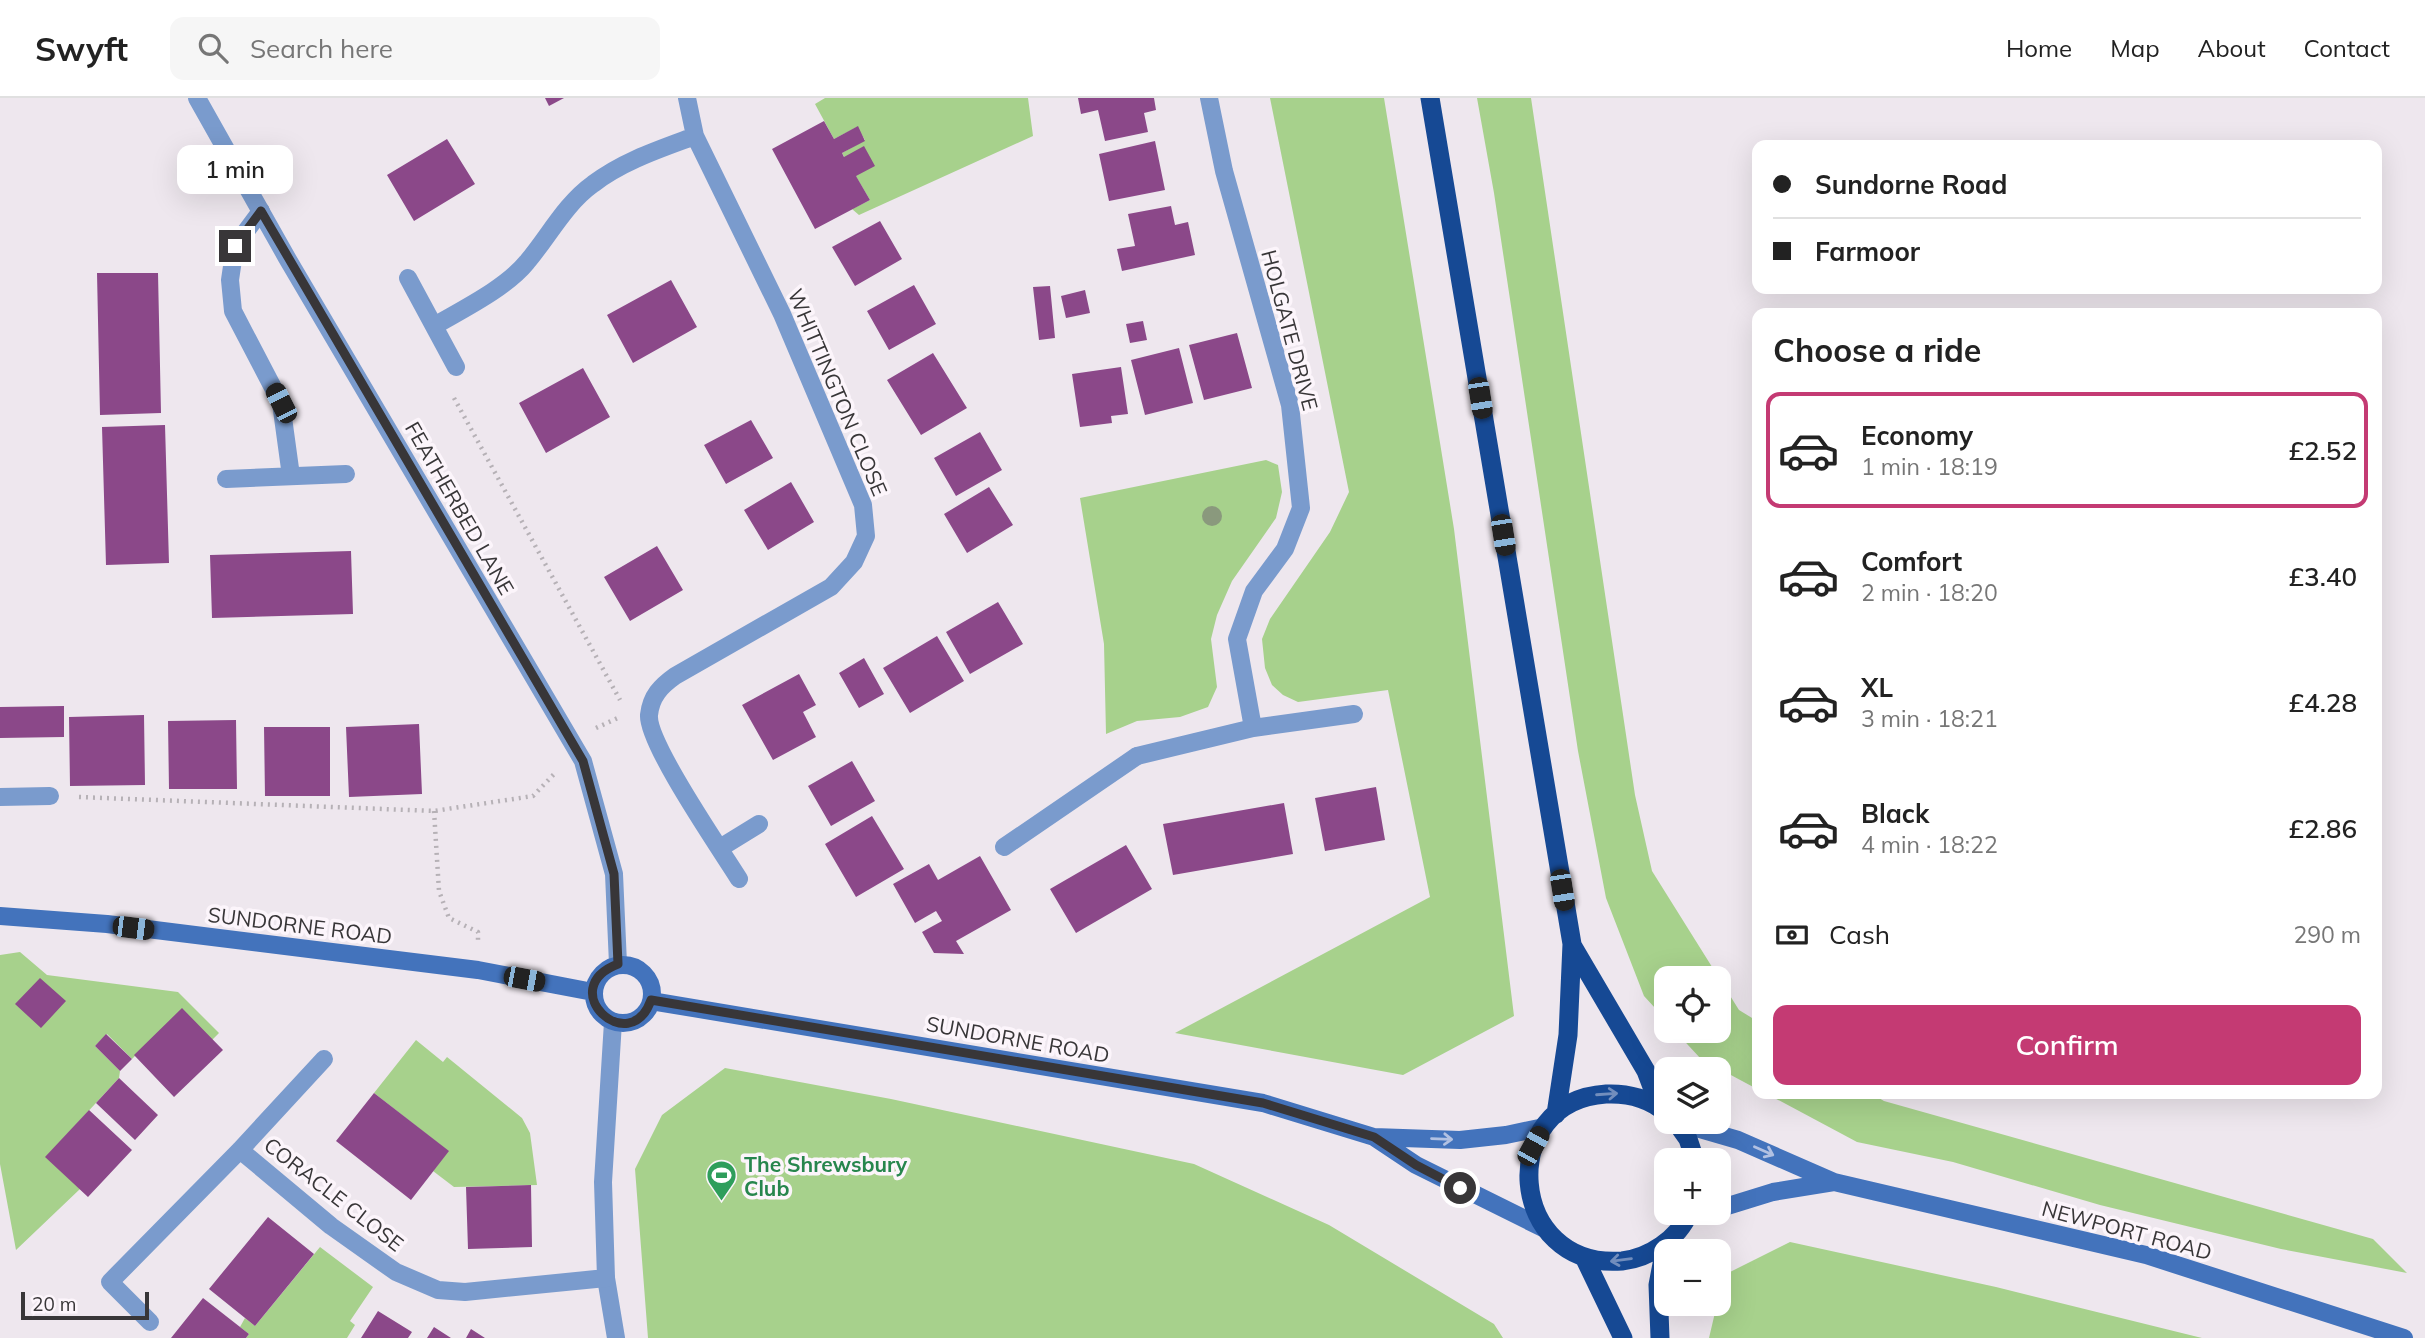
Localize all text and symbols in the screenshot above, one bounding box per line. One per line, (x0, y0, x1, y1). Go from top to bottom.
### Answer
search box (170, 17, 660, 80)
text: Swyft (35, 28, 128, 69)
icon: search (194, 29, 232, 67)
text: Search here (250, 32, 393, 65)
text: Home (2006, 33, 2072, 63)
text: Map (2110, 33, 2160, 63)
text: About (2198, 33, 2266, 63)
text: Contact (2304, 33, 2390, 63)
callout: 1 min (177, 144, 293, 194)
text: 1 min (205, 155, 265, 184)
text: Sundorne Road (1815, 168, 2007, 201)
route end (219, 230, 251, 262)
text: Farmoor (1815, 235, 1920, 268)
street label: HOLGATE DRIVE (1256, 247, 1324, 413)
street label: WHITTINGTON CLOSE (783, 284, 893, 500)
text: Choose a ride (1773, 330, 1981, 370)
car (1467, 376, 1494, 420)
car (263, 380, 300, 426)
street label: FEATHERBED LANE (400, 417, 520, 599)
icon: car (1777, 419, 1840, 482)
text: Economy (1861, 419, 1973, 452)
text: £2.52 (2288, 434, 2357, 467)
text: 1 min · 18:19 (1861, 452, 1998, 481)
car (1490, 513, 1517, 557)
icon: car (1777, 545, 1840, 608)
text: Comfort (1861, 545, 1962, 578)
text: £3.40 (2288, 560, 2357, 593)
text: 2 min · 18:20 (1861, 578, 1998, 607)
icon: car (1777, 671, 1840, 734)
text: XL (1861, 671, 1893, 704)
text: £4.28 (2288, 686, 2357, 719)
text: 3 min · 18:21 (1861, 704, 1998, 733)
icon: car (1777, 797, 1840, 860)
text: Black (1861, 797, 1929, 830)
text: £2.86 (2288, 812, 2357, 845)
text: 4 min · 18:22 (1861, 830, 1998, 859)
car (1549, 868, 1576, 912)
street label: SUNDORNE ROAD (206, 901, 394, 949)
car (111, 915, 156, 941)
icon: cash (1773, 916, 1811, 954)
text: Cash (1829, 918, 1890, 951)
text: 290 m (2293, 920, 2361, 949)
car (502, 965, 547, 993)
map controls (1654, 966, 1731, 1316)
button: locate (1654, 966, 1731, 1043)
button: Confirm (1773, 1005, 2361, 1085)
street label: SUNDORNE ROAD (924, 1010, 1112, 1068)
button: layers (1654, 1057, 1731, 1134)
one-way arrow (1595, 1088, 1618, 1101)
car (1514, 1123, 1553, 1169)
street label: CORACLE CLOSE (259, 1131, 409, 1257)
one-way arrow (1430, 1133, 1453, 1146)
one-way arrow (1753, 1145, 1774, 1158)
button: + (1654, 1148, 1731, 1225)
place label: The Shrewsbury Club (744, 1151, 908, 1201)
sports icon: The Shrewsbury Club (704, 1159, 738, 1203)
route start (1444, 1172, 1476, 1204)
street label: NEWPORT ROAD (2039, 1195, 2215, 1265)
button: − (1654, 1239, 1731, 1316)
one-way arrow (1610, 1253, 1633, 1266)
scale bar (21, 1289, 149, 1321)
text: 20 m (32, 1292, 76, 1316)

